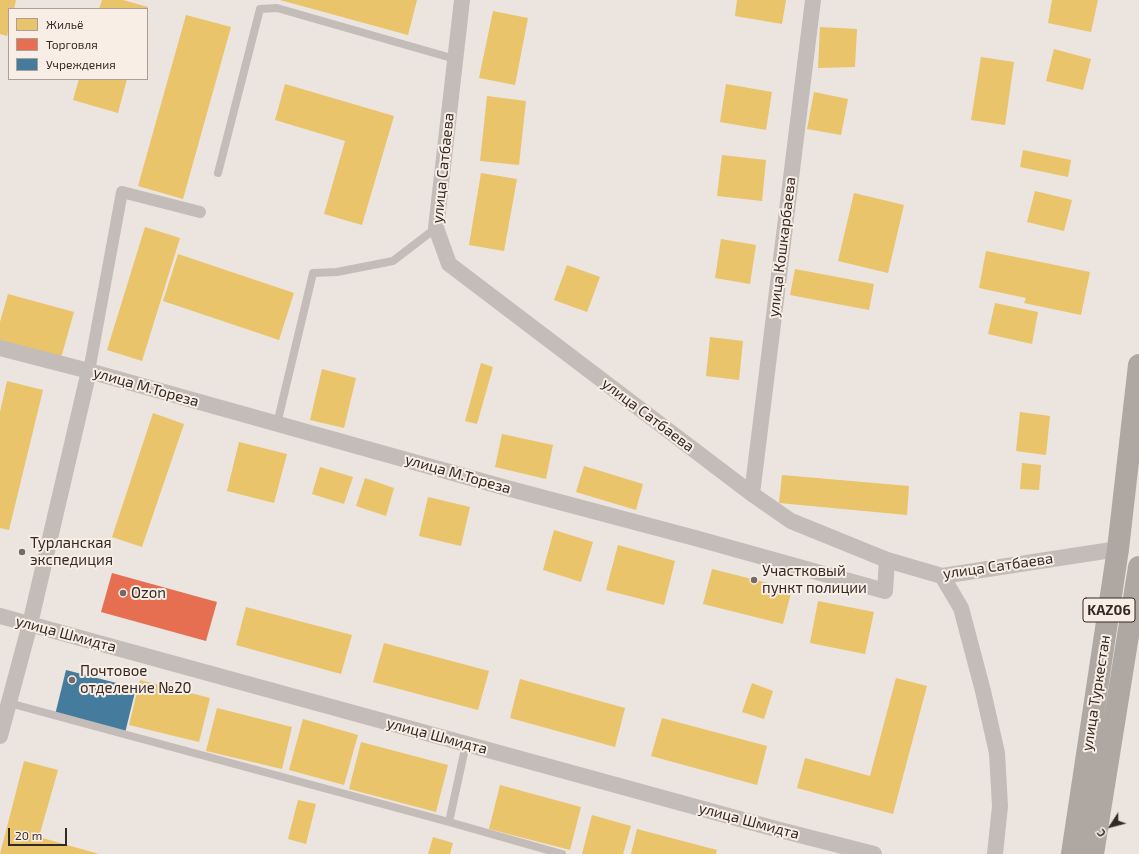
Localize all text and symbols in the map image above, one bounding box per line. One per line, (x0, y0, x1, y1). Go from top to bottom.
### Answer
legend (8, 8, 148, 80)
text: Жильё (46, 17, 83, 31)
text: Торговля (46, 37, 98, 51)
text: Учреждения (46, 57, 116, 71)
street label: улица Сатбаева (428, 112, 458, 224)
street label: улица Кошкарбаева (764, 176, 800, 318)
street label: улица М.Тореза (91, 363, 201, 411)
street label: улица Сатбаева (598, 374, 698, 456)
street label: улица М.Тореза (403, 450, 513, 498)
place label: Турланская экспедиция (30, 534, 113, 569)
marker: Турланская экспедиция (17, 547, 27, 557)
street label: улица Сатбаева (942, 549, 1054, 583)
place label: Участковый пункт полиции (762, 562, 867, 597)
marker: Участковый пункт полиции (749, 575, 759, 585)
place label: Ozon (131, 584, 166, 602)
marker: Ozon (118, 588, 128, 598)
road number: KАZ06 (1083, 598, 1135, 622)
street label: улица Шмидта (14, 612, 118, 656)
street label: улица Туркестан (1078, 634, 1114, 752)
place label: Почтовое отделение №20 (80, 662, 192, 697)
marker: Почтовое отделение №20 (67, 675, 77, 685)
street label: улица Шмидта (385, 714, 489, 758)
street label: улица Шмидта (697, 799, 801, 843)
north arrow (1091, 806, 1131, 846)
scale bar (10, 820, 69, 846)
text: С (1094, 827, 1108, 840)
text: 20 m (15, 828, 42, 842)

